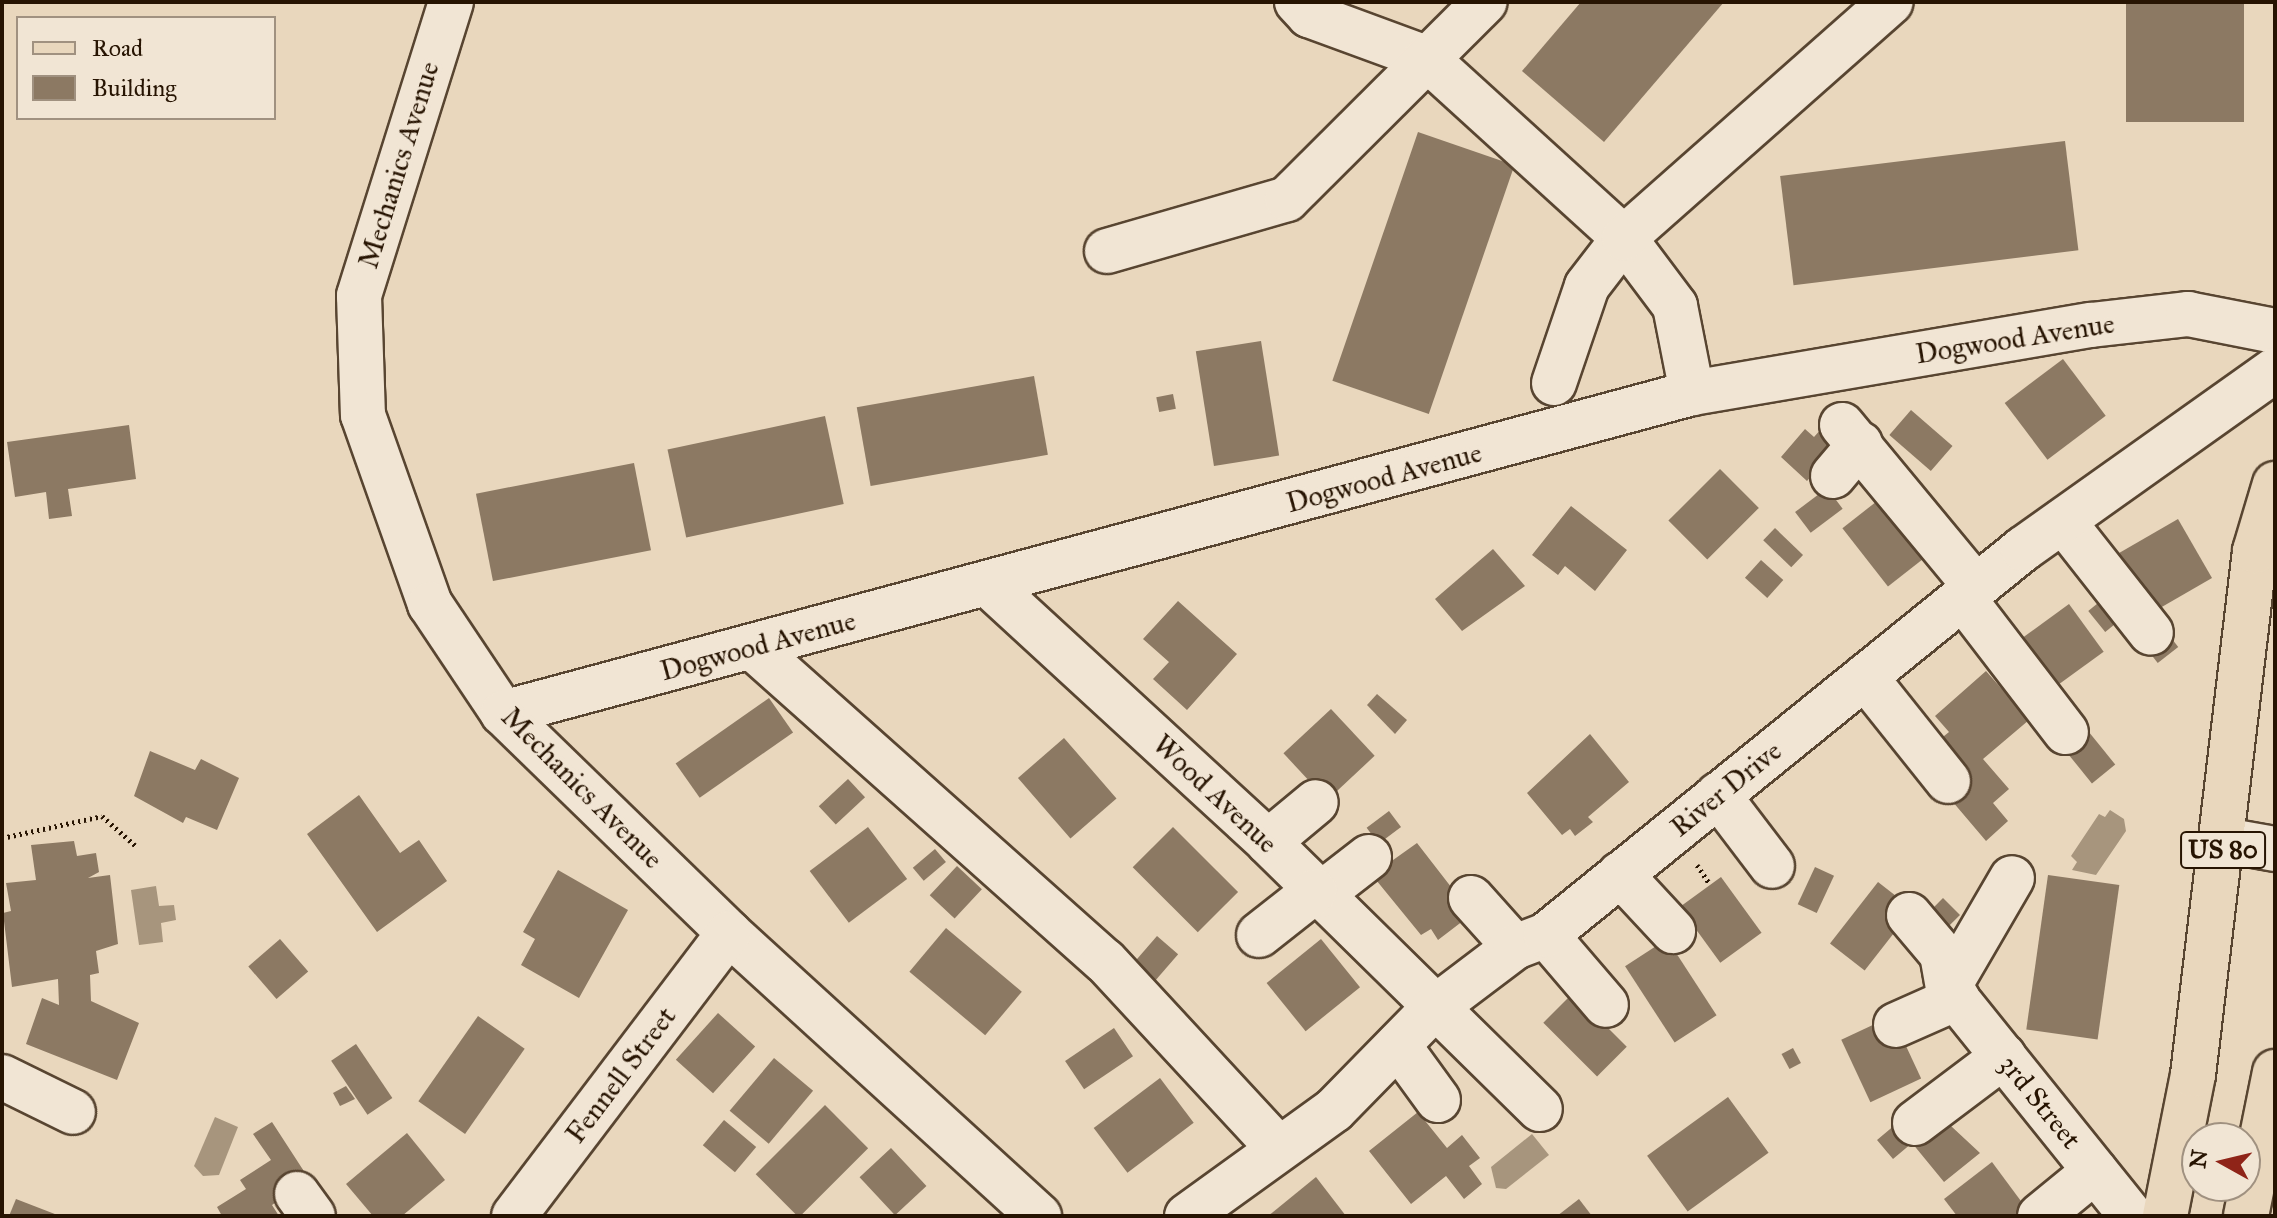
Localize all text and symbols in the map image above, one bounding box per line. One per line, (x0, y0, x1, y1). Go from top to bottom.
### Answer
legend (16, 16, 276, 120)
text: Road (92, 33, 143, 63)
street label: Mechanics Avenue (352, 58, 446, 272)
text: Building (92, 73, 177, 103)
street label: Dogwood Avenue (1913, 307, 2117, 371)
street label: Dogwood Avenue (1283, 436, 1485, 520)
street label: Dogwood Avenue (657, 604, 859, 688)
street label: Mechanics Avenue (494, 700, 670, 876)
street label: Wood Avenue (1146, 728, 1284, 860)
street label: River Drive (1664, 734, 1788, 844)
road number: US 80 (2179, 828, 2267, 872)
street label: Fennell Street (559, 1000, 683, 1150)
street label: 3rd Street (1992, 1048, 2088, 1156)
north arrow (2181, 1122, 2261, 1202)
text: N (2184, 1148, 2213, 1170)

